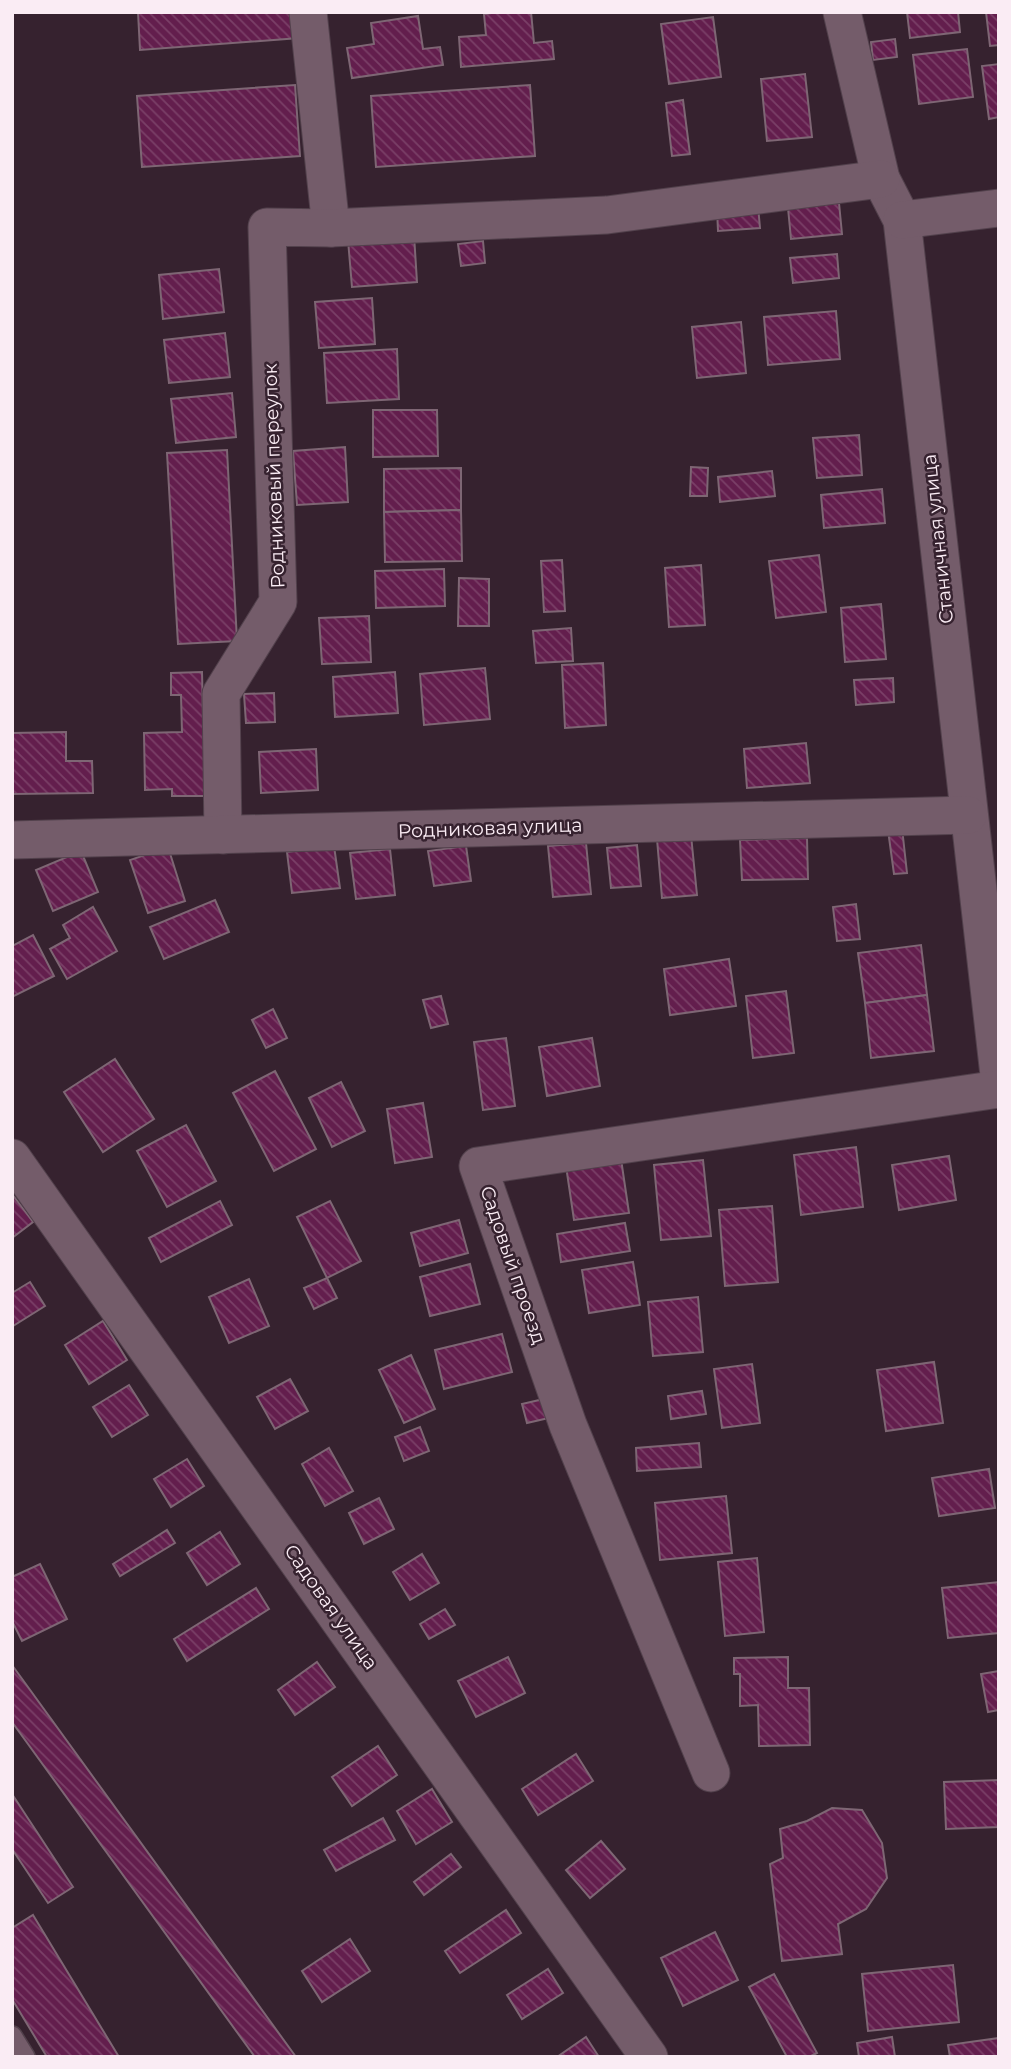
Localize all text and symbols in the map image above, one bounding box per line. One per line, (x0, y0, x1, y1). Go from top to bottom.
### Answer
street label: Родниковый переулок (259, 363, 289, 589)
street label: Станичная улица (918, 453, 958, 625)
street label: Родниковая улица (397, 813, 583, 843)
street label: Садовый проезд (475, 1183, 551, 1347)
street label: Садовая улица (279, 1540, 383, 1674)

